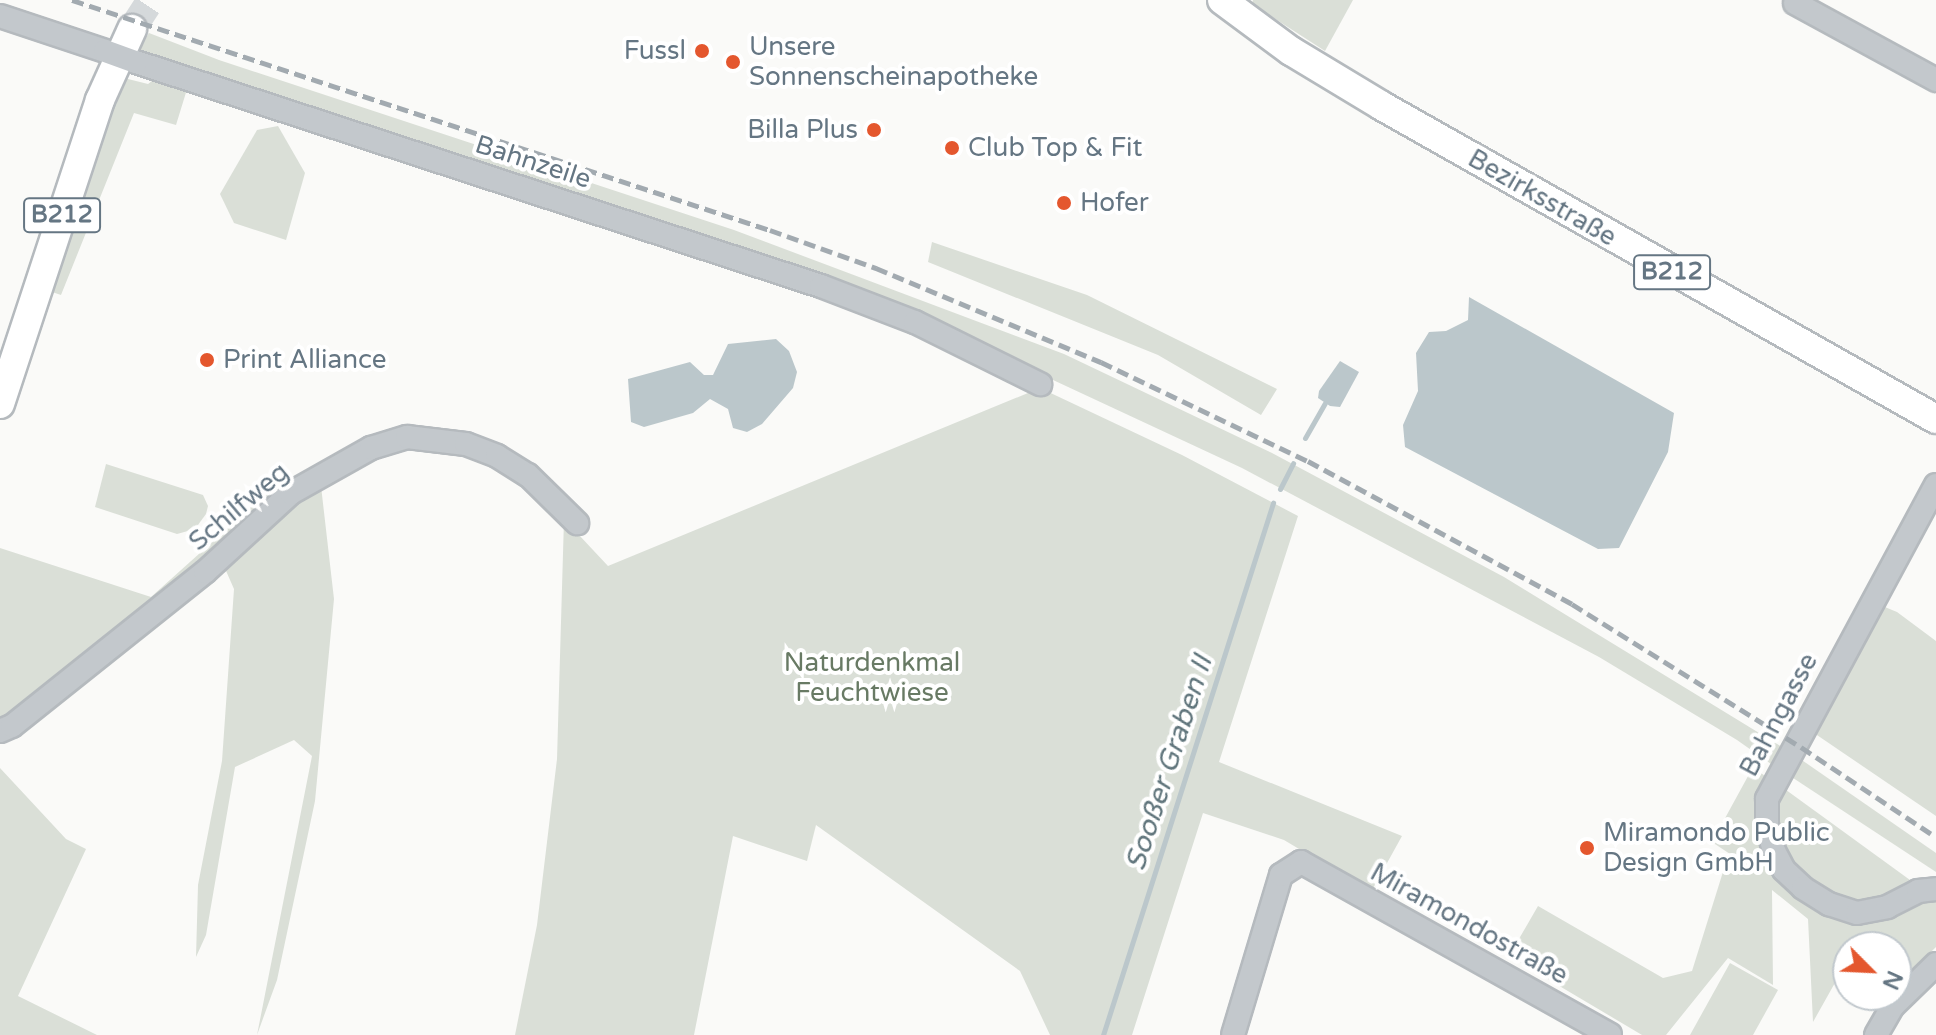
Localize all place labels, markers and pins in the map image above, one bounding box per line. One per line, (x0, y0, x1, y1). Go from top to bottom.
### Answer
place label: Unsere Sonnenscheinapotheke (749, 31, 1038, 92)
place label: Fussl (624, 35, 686, 67)
marker: Fussl (693, 42, 711, 60)
marker: Unsere Sonnenscheinapotheke (724, 53, 742, 71)
place label: Billa Plus (747, 114, 858, 146)
marker: Billa Plus (865, 121, 883, 139)
place label: Club Top & Fit (968, 132, 1142, 164)
marker: Club Top & Fit (943, 139, 961, 157)
place label: Hofer (1080, 187, 1149, 219)
marker: Hofer (1055, 194, 1073, 212)
place label: Print Alliance (223, 344, 386, 376)
marker: Print Alliance (198, 351, 216, 369)
place label: Miramondo Public Design GmbH (1603, 817, 1830, 878)
marker: Miramondo Public Design GmbH (1578, 839, 1596, 857)

